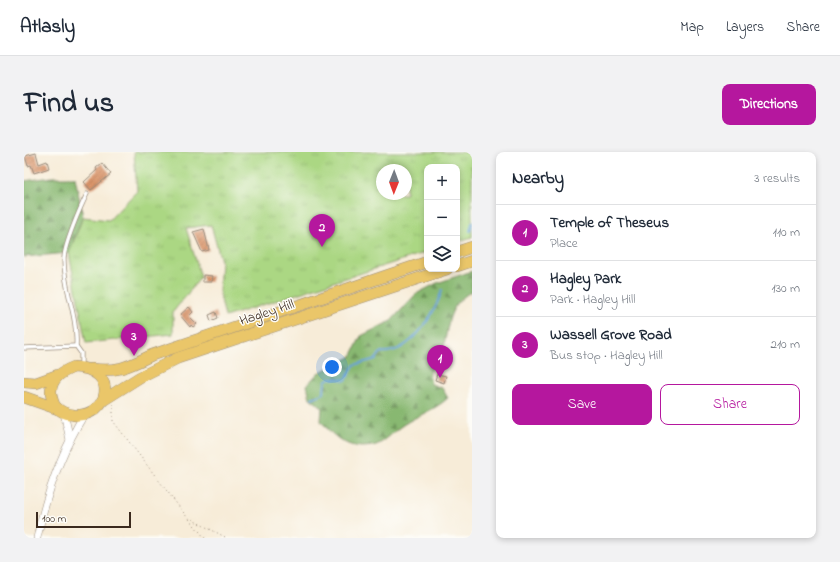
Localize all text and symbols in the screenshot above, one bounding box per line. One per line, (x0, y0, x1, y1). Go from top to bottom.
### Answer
text: Atlasly (20, 14, 75, 41)
text: Map (680, 17, 704, 38)
text: Layers (726, 17, 764, 38)
text: Share (786, 17, 820, 38)
text: Find us (24, 84, 114, 125)
button: Directions (722, 84, 816, 125)
north arrow (376, 164, 412, 200)
map controls (424, 164, 460, 272)
button: + (424, 164, 460, 200)
text: Nearby (512, 166, 564, 191)
text: 3 results (754, 169, 800, 188)
button: − (424, 200, 460, 236)
text: Temple of Theseus (550, 212, 669, 234)
pin: 2 (309, 214, 335, 247)
text: 1 (523, 223, 527, 242)
text: 110 m (773, 223, 800, 242)
text: Place (550, 234, 578, 253)
button: layers (424, 236, 460, 272)
text: Hagley Park (550, 268, 621, 290)
text: 2 (522, 279, 528, 298)
text: 130 m (772, 279, 800, 298)
text: Park · Hagley Hill (550, 290, 635, 309)
street label: Hagley Hill (237, 294, 298, 333)
pin: 3 (121, 323, 147, 356)
text: Wassell Grove Road (550, 324, 672, 346)
text: 3 (522, 335, 528, 354)
text: 210 m (770, 335, 800, 354)
pin: 1 (427, 345, 453, 378)
text: Bus stop · Hagley Hill (550, 346, 663, 365)
your location (322, 357, 342, 377)
button: Save (512, 384, 652, 425)
button: Share (660, 384, 800, 425)
scale bar (36, 510, 131, 529)
text: 100 m (42, 511, 66, 527)

